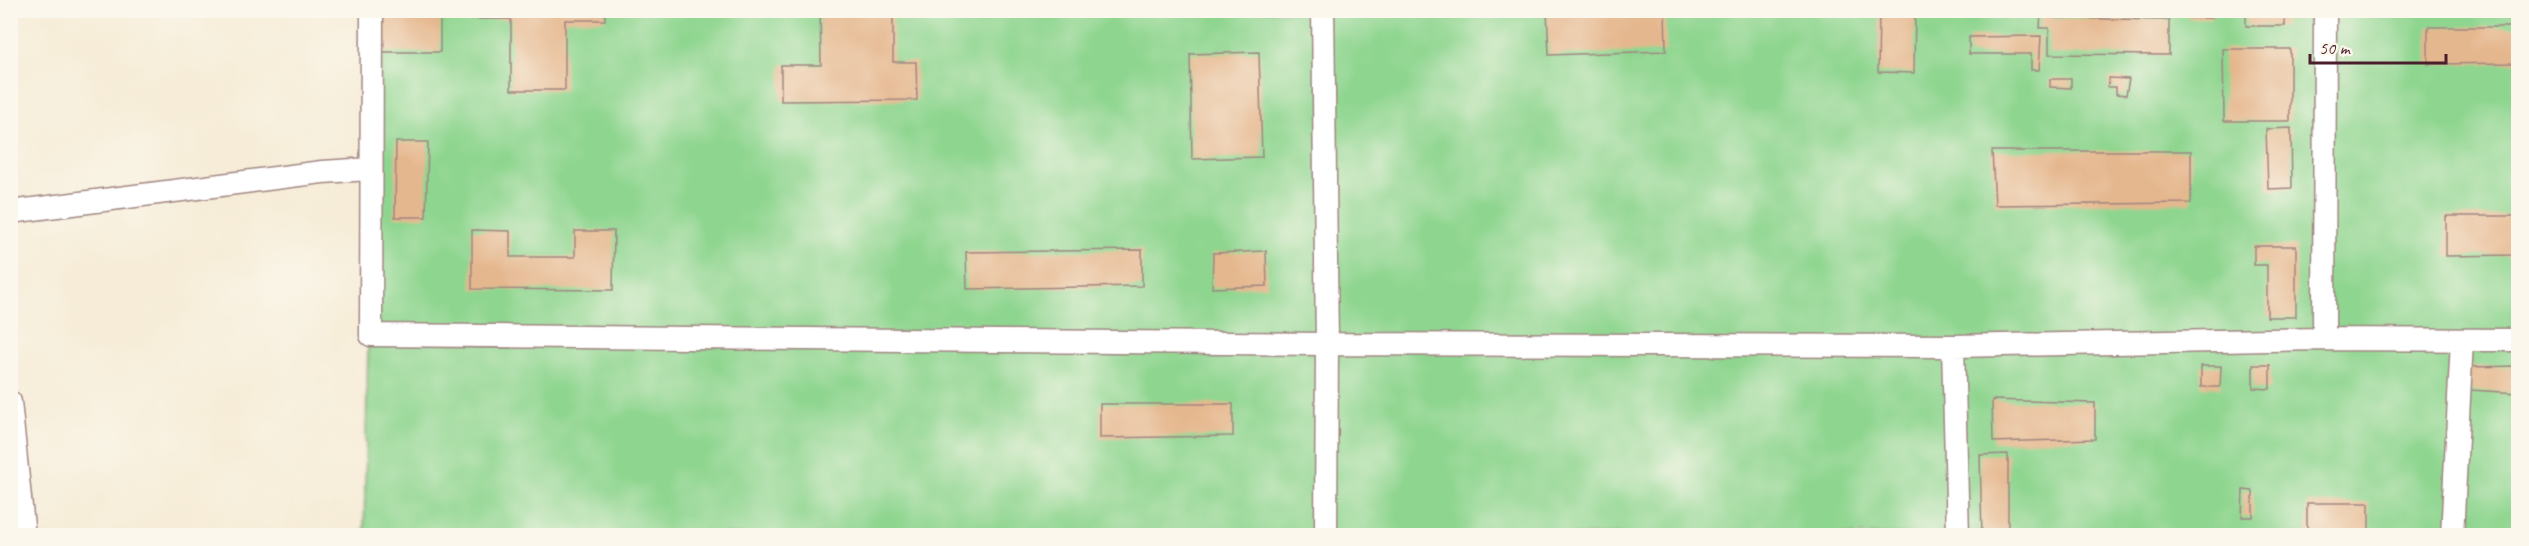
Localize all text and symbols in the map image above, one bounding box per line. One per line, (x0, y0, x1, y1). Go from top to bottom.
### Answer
scale bar (2310, 27, 2446, 65)
text: 50 m (2319, 37, 2352, 59)

